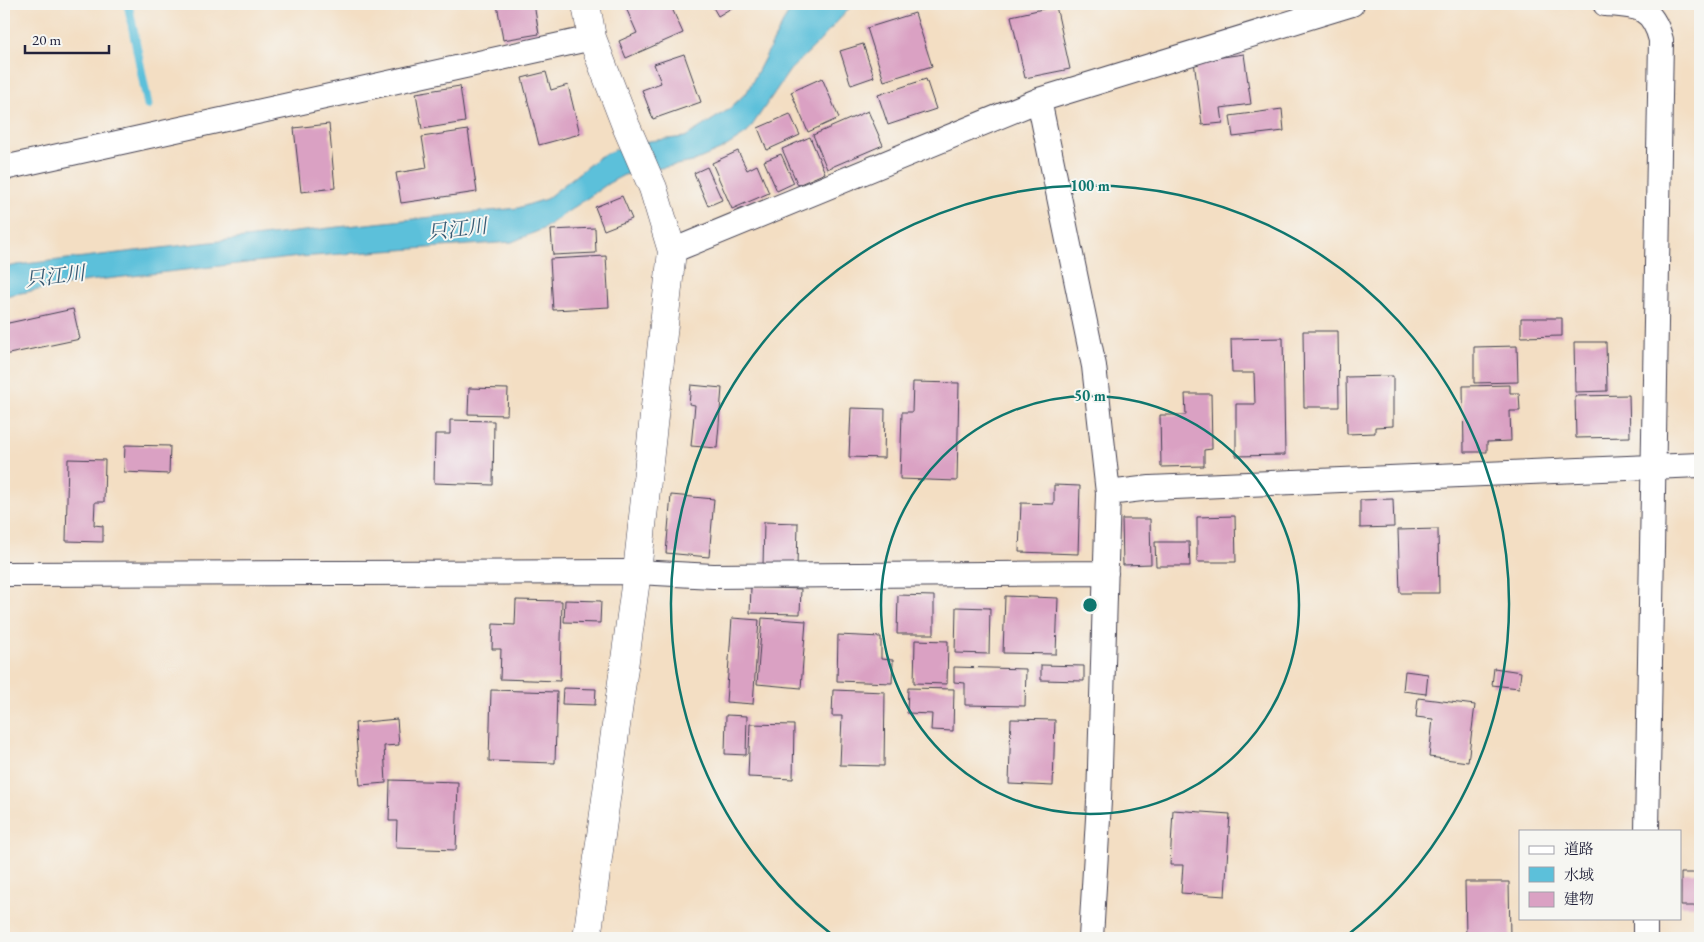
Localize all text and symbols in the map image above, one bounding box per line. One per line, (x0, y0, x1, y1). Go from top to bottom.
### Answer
scale bar (25, 22, 109, 54)
text: 20 m (32, 30, 61, 49)
text: 100 m (1070, 176, 1110, 195)
water label: 只江川 (426, 212, 490, 246)
water label: 只江川 (24, 259, 88, 293)
text: 50 m (1074, 386, 1106, 405)
centre of rings (1081, 596, 1099, 614)
legend (1519, 830, 1682, 920)
text: 道路 (1564, 839, 1594, 858)
text: 水域 (1564, 865, 1594, 884)
text: 建物 (1564, 889, 1594, 908)

